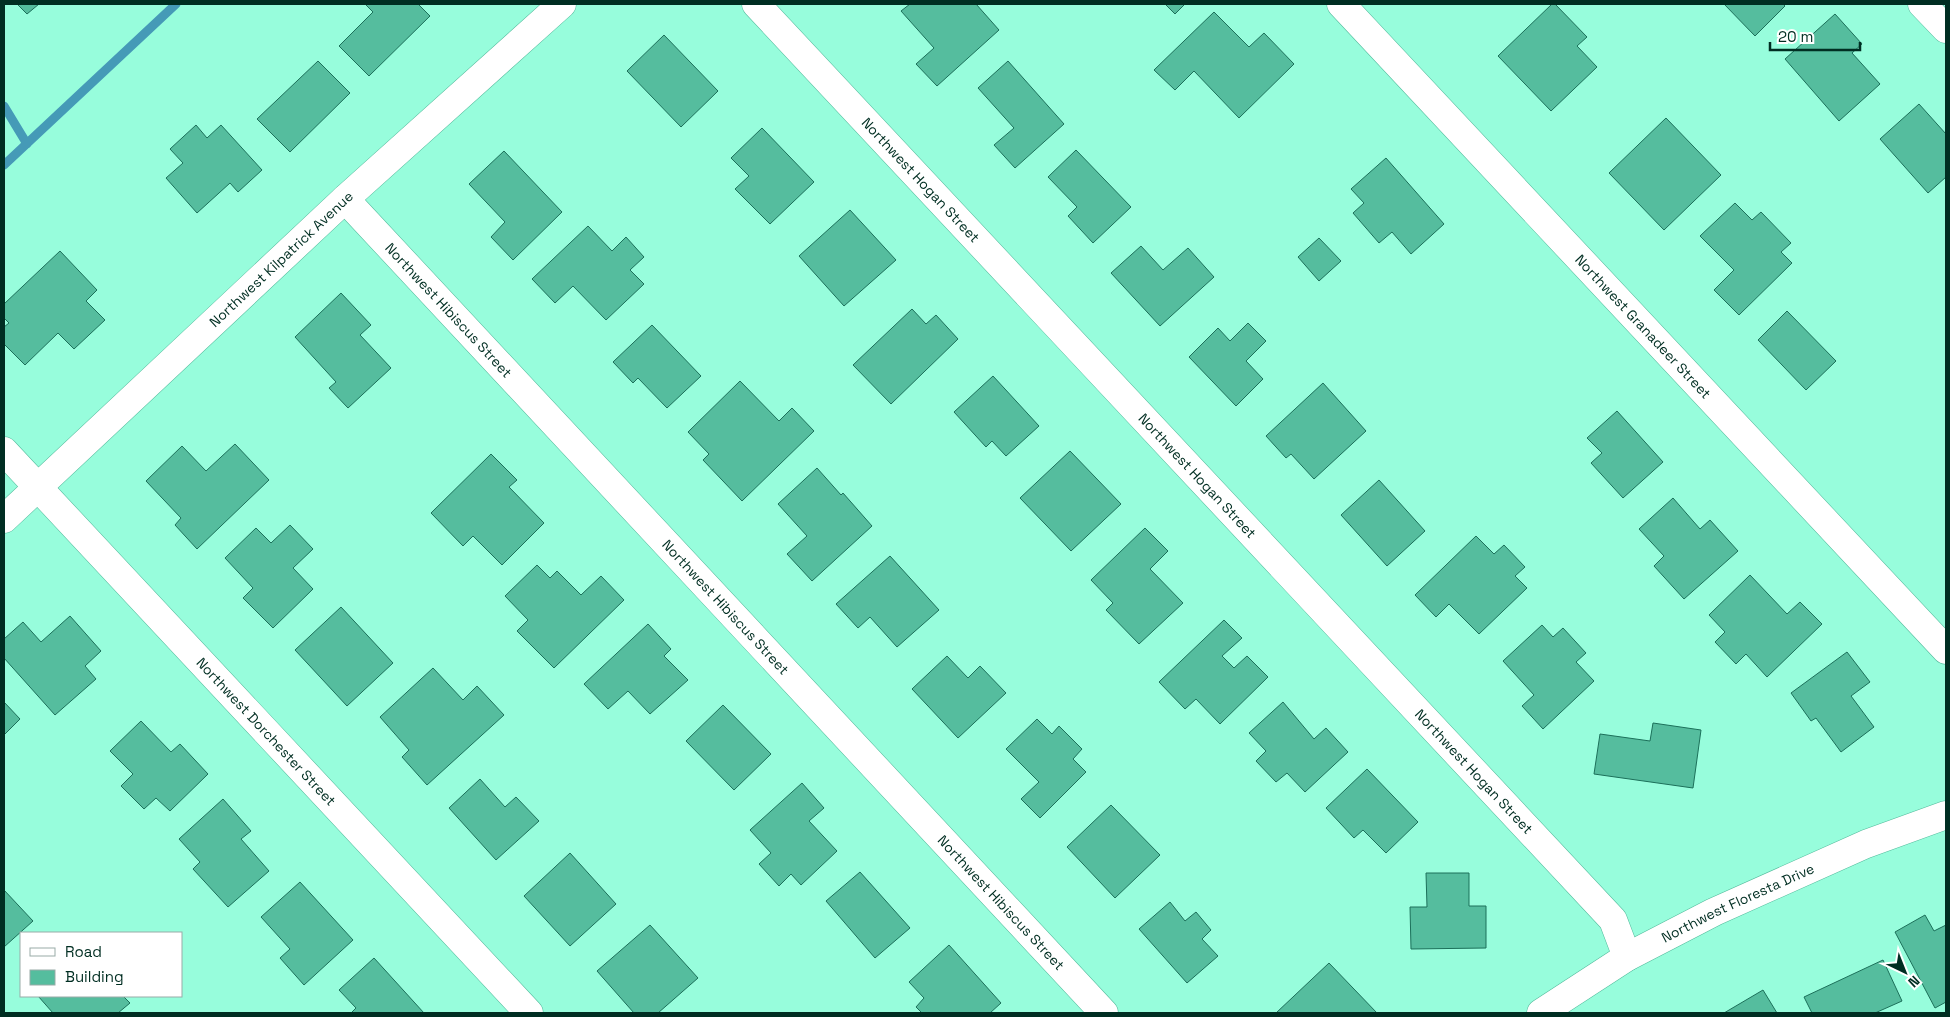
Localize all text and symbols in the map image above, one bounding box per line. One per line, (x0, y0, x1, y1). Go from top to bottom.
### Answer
scale bar (1770, 20, 1860, 52)
text: 20 m (1778, 27, 1813, 46)
street label: Northwest Hogan Street (858, 114, 984, 246)
street label: Northwest Kilpatrick Avenue (205, 187, 357, 331)
street label: Northwest Hibiscus Street (381, 239, 516, 381)
street label: Northwest Granadeer Street (1571, 251, 1715, 402)
street label: Northwest Hogan Street (1134, 409, 1260, 542)
street label: Northwest Hibiscus Street (658, 536, 793, 678)
street label: Northwest Dorchester Street (192, 654, 340, 810)
street label: Northwest Hogan Street (1411, 705, 1537, 838)
street label: Northwest Hibiscus Street (934, 831, 1068, 974)
street label: Northwest Floresta Drive (1658, 859, 1817, 947)
legend (20, 932, 182, 997)
text: Road (65, 942, 102, 961)
north arrow (1880, 947, 1930, 997)
text: Building (65, 967, 124, 986)
text: N (1904, 972, 1923, 991)

